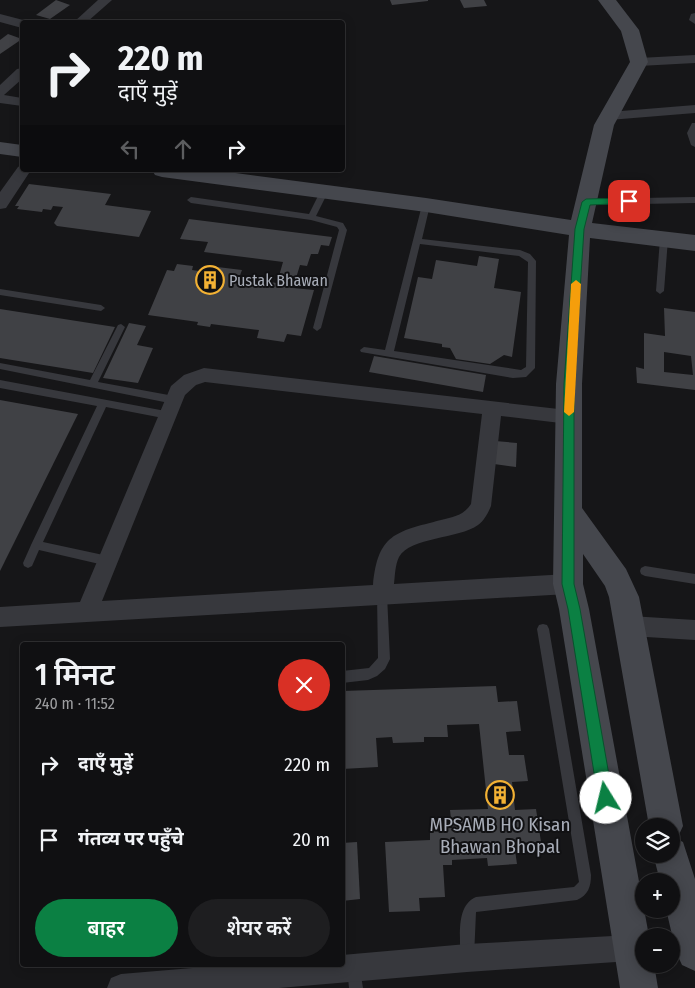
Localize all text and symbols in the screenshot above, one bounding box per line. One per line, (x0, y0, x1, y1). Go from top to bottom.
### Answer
text: 220 m (118, 37, 204, 79)
icon: right (35, 40, 100, 105)
text: दाएँ मुड़ें (118, 79, 178, 106)
icon: left (116, 135, 144, 163)
icon: ahead (169, 135, 197, 163)
icon: right (222, 135, 250, 163)
pin (608, 180, 650, 222)
icon: arrive (615, 187, 643, 215)
building icon: Pustak Bhawan (195, 265, 225, 295)
place label: Pustak Bhawan (229, 271, 328, 290)
text: 1 मिनट (35, 657, 115, 693)
button: close (278, 659, 330, 711)
text: 240 m · 11:52 (35, 694, 115, 713)
icon: right (35, 751, 63, 779)
text: दाएँ मुड़ें (78, 752, 133, 775)
text: 220 m (284, 753, 330, 776)
position arrow (579, 771, 631, 823)
building icon: MPSAMB HO Kisan Bhawan Bhopal (485, 780, 515, 810)
place label: MPSAMB HO Kisan Bhawan Bhopal (430, 813, 570, 858)
map controls (635, 818, 680, 973)
button: layers (635, 818, 680, 863)
icon: arrive (35, 826, 63, 854)
text: गंतव्य पर पहुँचे (78, 827, 184, 850)
text: 20 m (293, 828, 330, 851)
button: + (635, 873, 680, 918)
button: बाहर (35, 899, 178, 957)
button: शेयर करें (188, 899, 330, 957)
button: − (635, 928, 680, 973)

